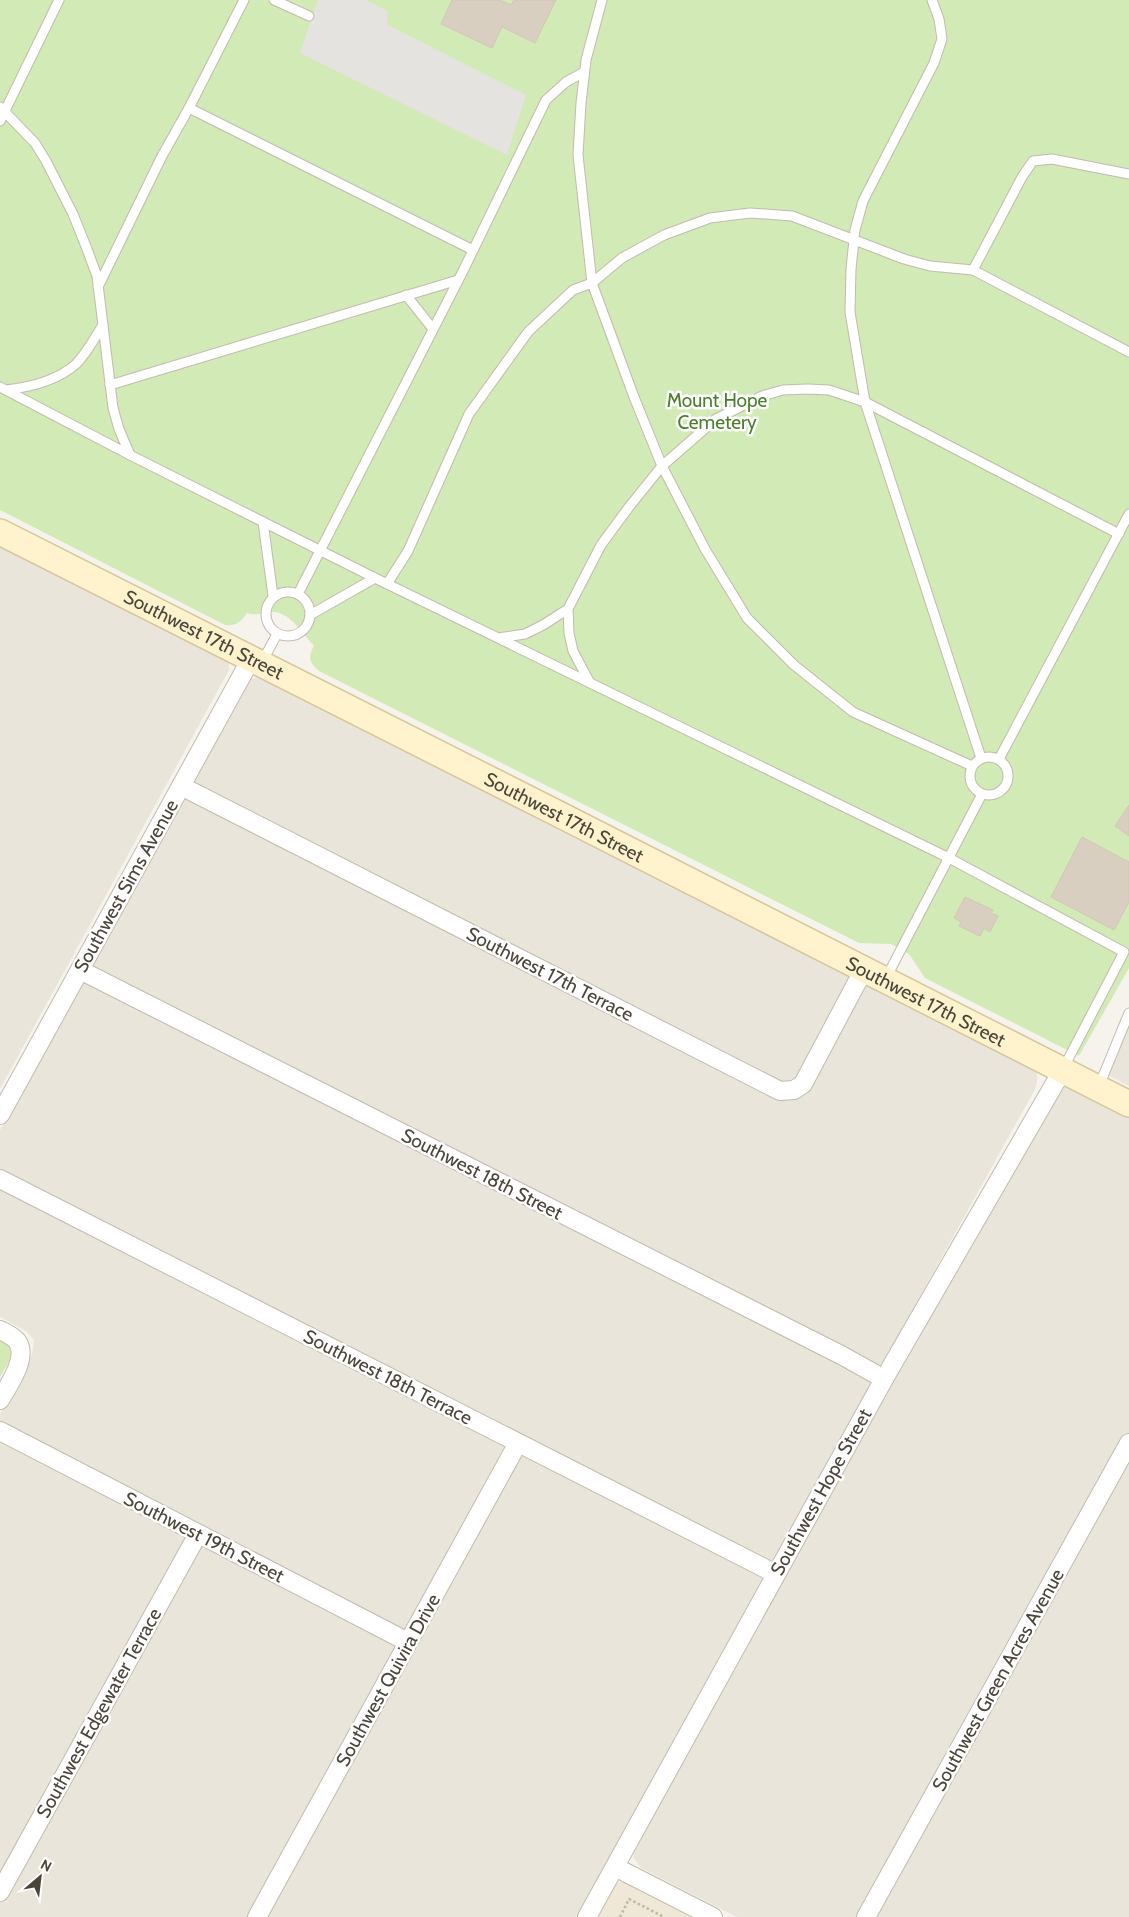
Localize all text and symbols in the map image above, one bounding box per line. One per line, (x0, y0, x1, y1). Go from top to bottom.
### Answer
park label: Mount Hope Cemetery (667, 389, 768, 434)
street label: Southwest 17th Street (120, 584, 288, 684)
street label: Southwest 17th Street (481, 767, 648, 867)
street label: Southwest Sims Avenue (69, 795, 183, 976)
street label: Southwest 17th Terrace (463, 922, 638, 1026)
street label: Southwest 17th Street (842, 951, 1010, 1051)
street label: Southwest 18th Street (398, 1123, 567, 1225)
street label: Southwest 18th Terrace (300, 1324, 476, 1430)
street label: Southwest Hope Street (766, 1404, 877, 1579)
street label: Southwest 19th Street (120, 1487, 289, 1588)
street label: Southwest Green Acres Avenue (927, 1565, 1069, 1795)
street label: Southwest Quivira Drive (331, 1589, 445, 1770)
street label: Southwest Edgewater Terrace (32, 1604, 167, 1822)
north arrow (15, 1852, 65, 1902)
text: N (38, 1855, 55, 1876)

